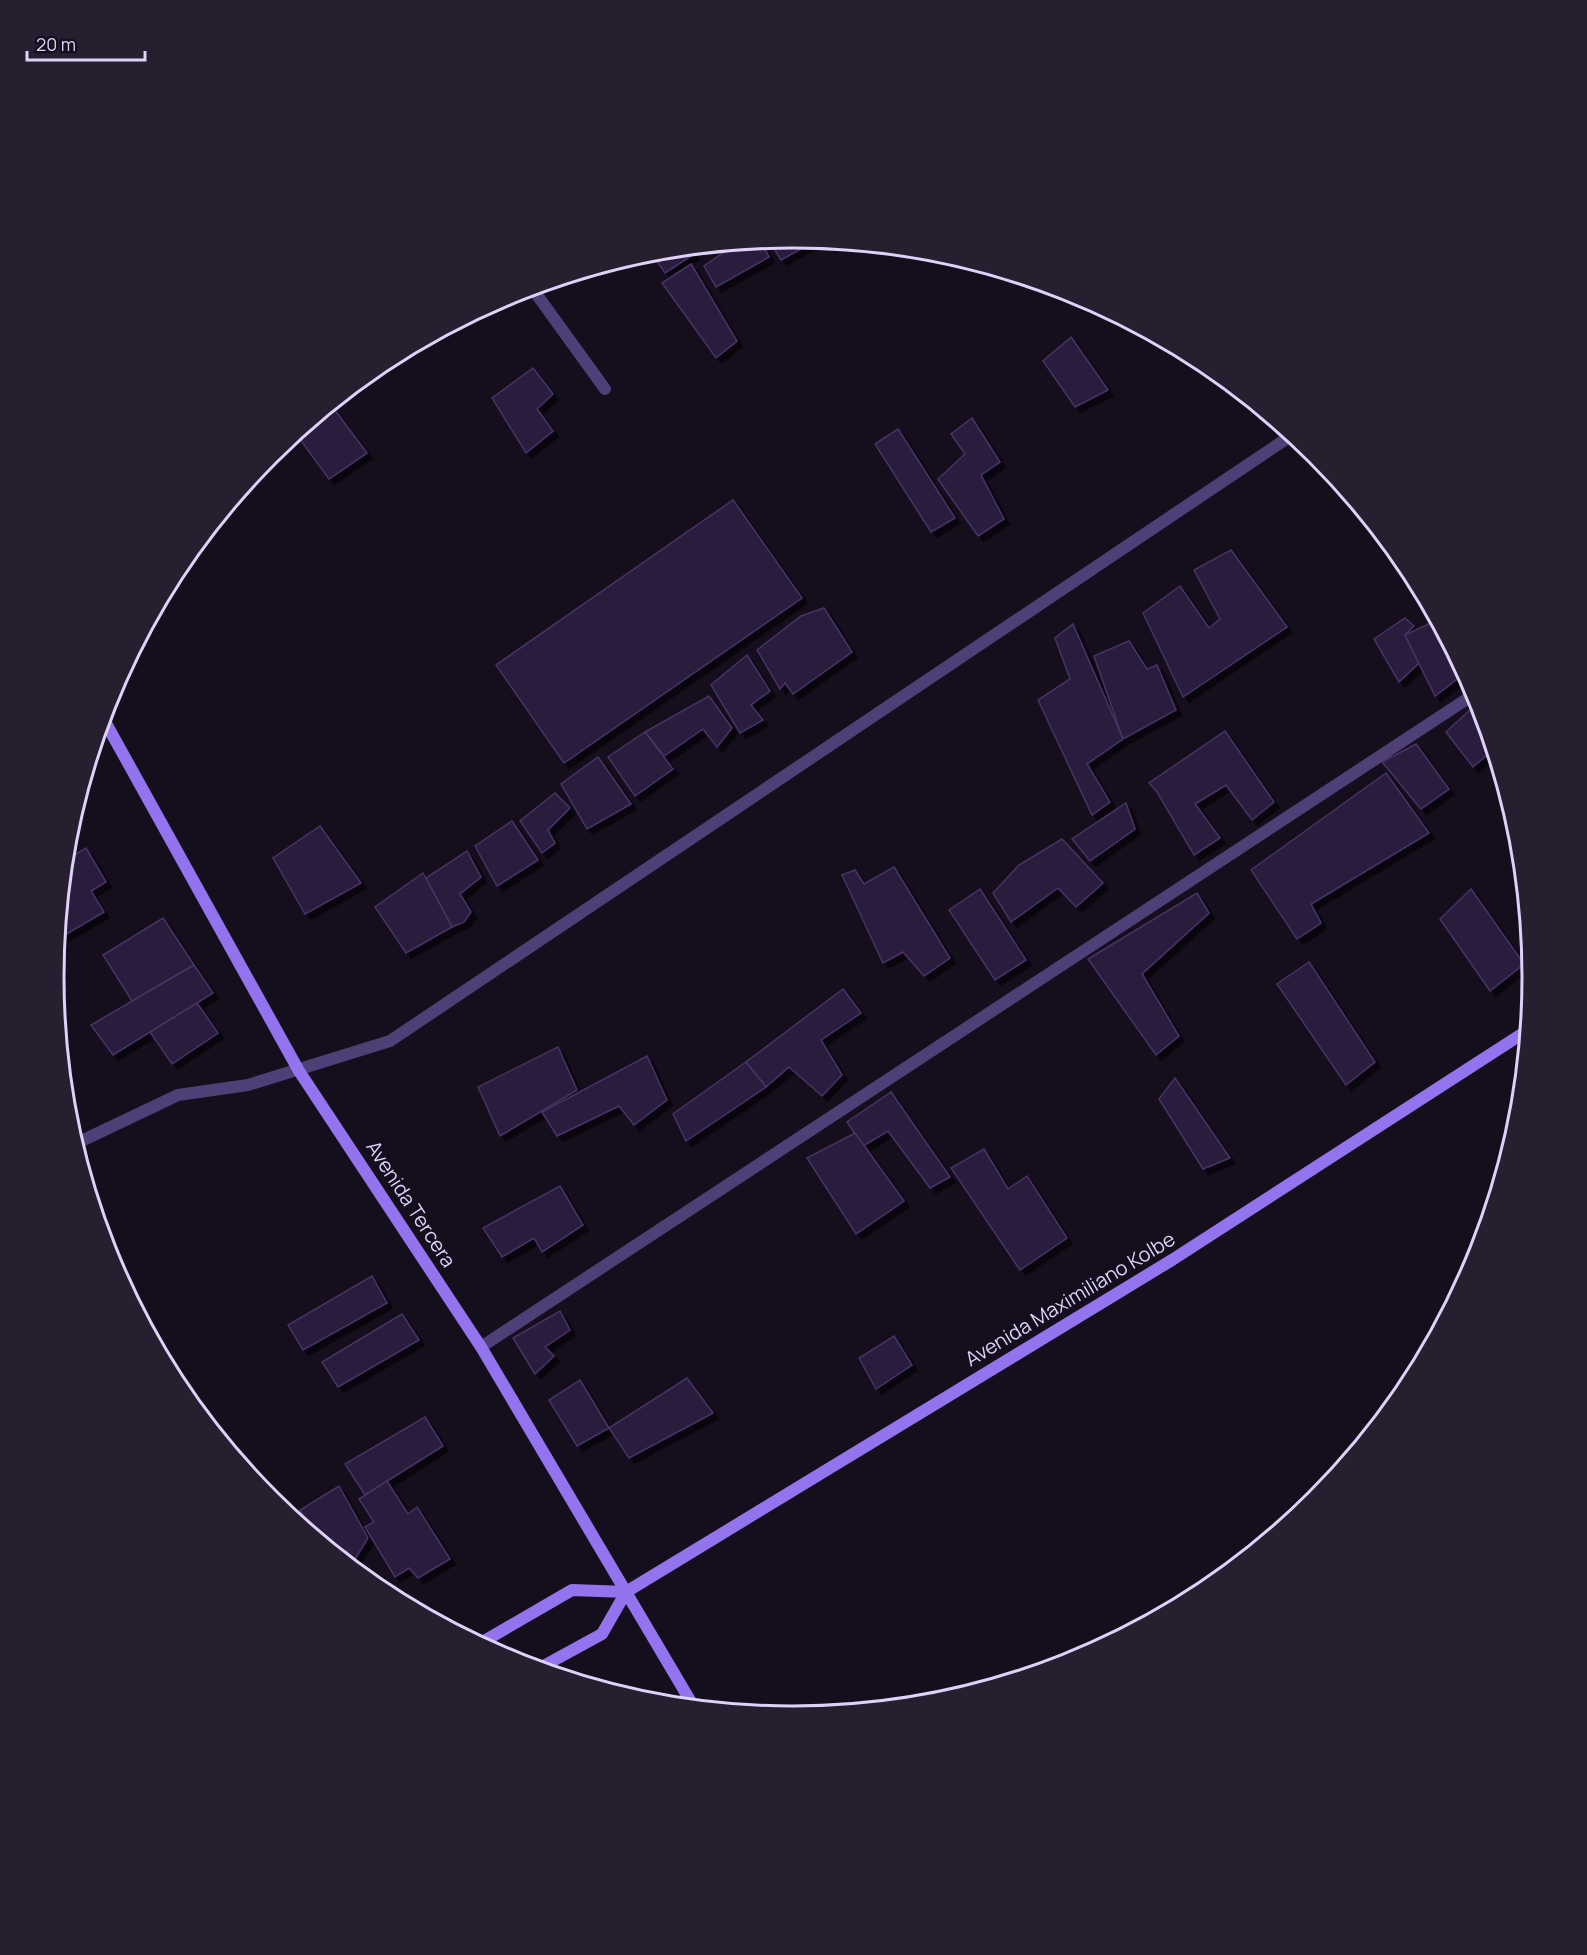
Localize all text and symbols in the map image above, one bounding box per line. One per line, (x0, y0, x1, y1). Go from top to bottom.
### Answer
scale bar (27, 24, 146, 62)
text: 20 m (36, 32, 76, 56)
street label: Avenida Tercera (360, 1135, 462, 1272)
street label: Avenida Maximiliano Kolbe (960, 1225, 1180, 1372)

